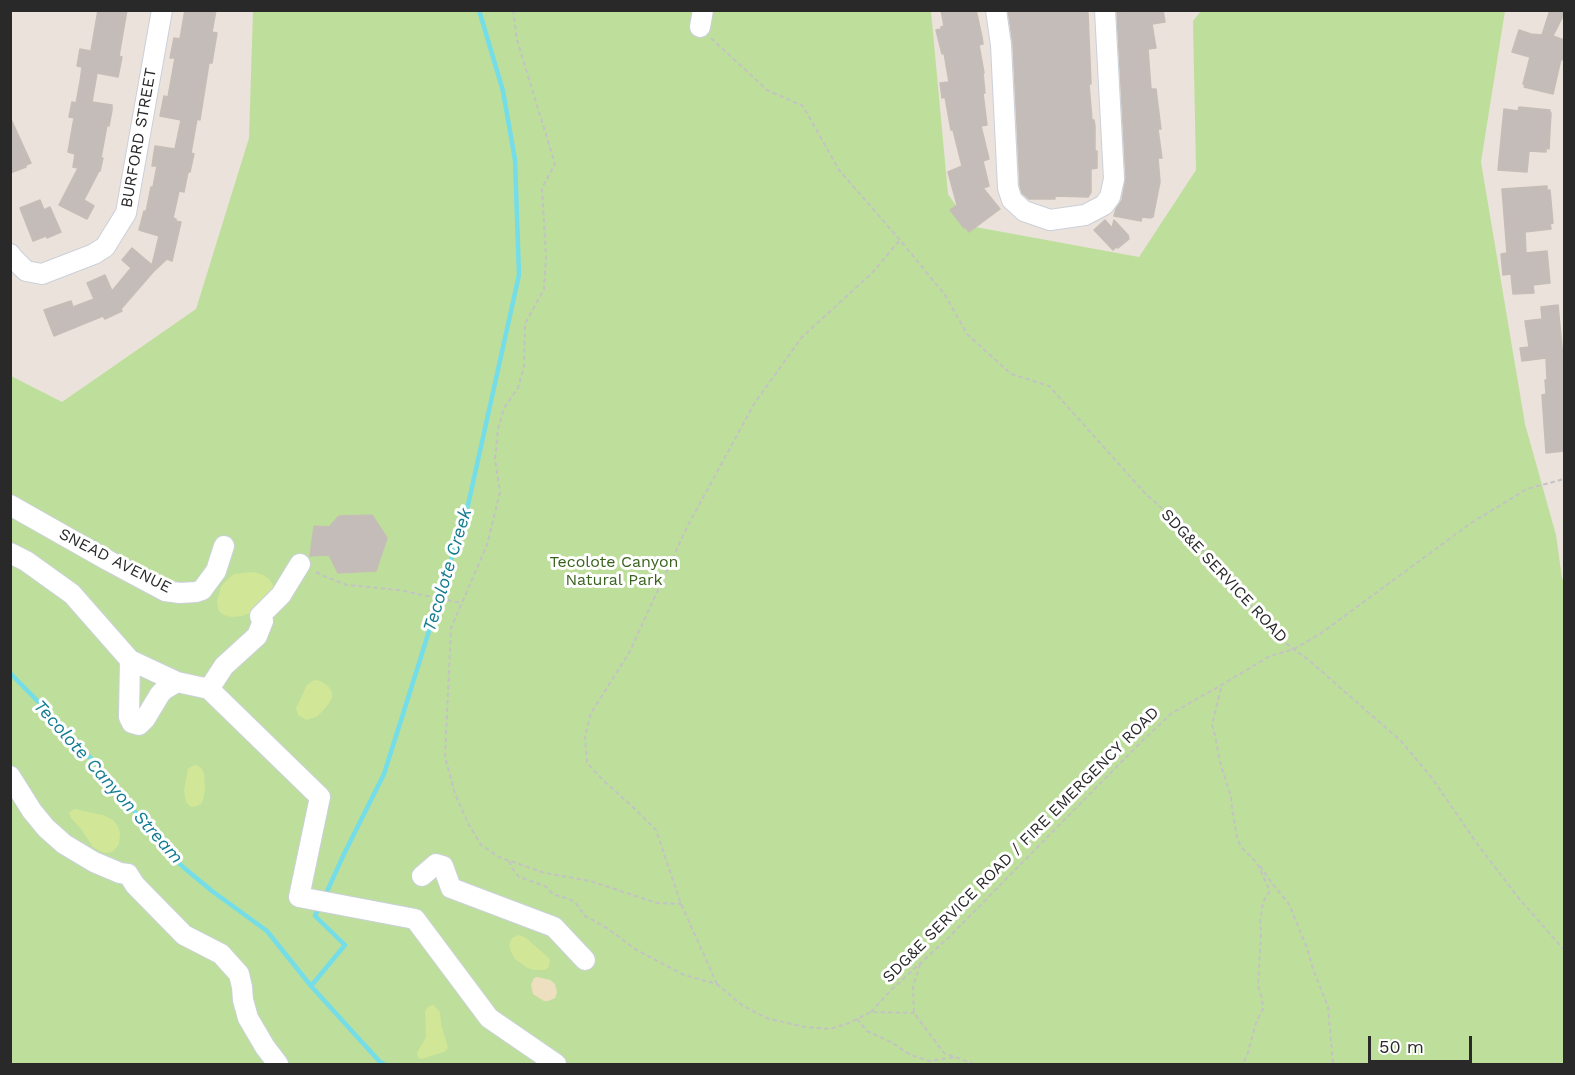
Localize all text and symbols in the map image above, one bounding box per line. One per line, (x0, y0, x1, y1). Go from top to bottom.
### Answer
street label: BURFORD STREET (117, 67, 161, 209)
street label: SDG&E SERVICE ROAD (1157, 505, 1291, 647)
water label: Tecolote Creek (419, 506, 477, 634)
street label: SNEAD AVENUE (56, 524, 174, 598)
park label: Tecolote Canyon Natural Park (550, 552, 678, 590)
water label: Tecolote Canyon Stream (29, 696, 187, 868)
street label: SDG&E SERVICE ROAD / FIRE EMERGENCY ROAD (879, 703, 1163, 987)
scale bar (1371, 1024, 1474, 1062)
text: 50 m (1379, 1036, 1424, 1057)

